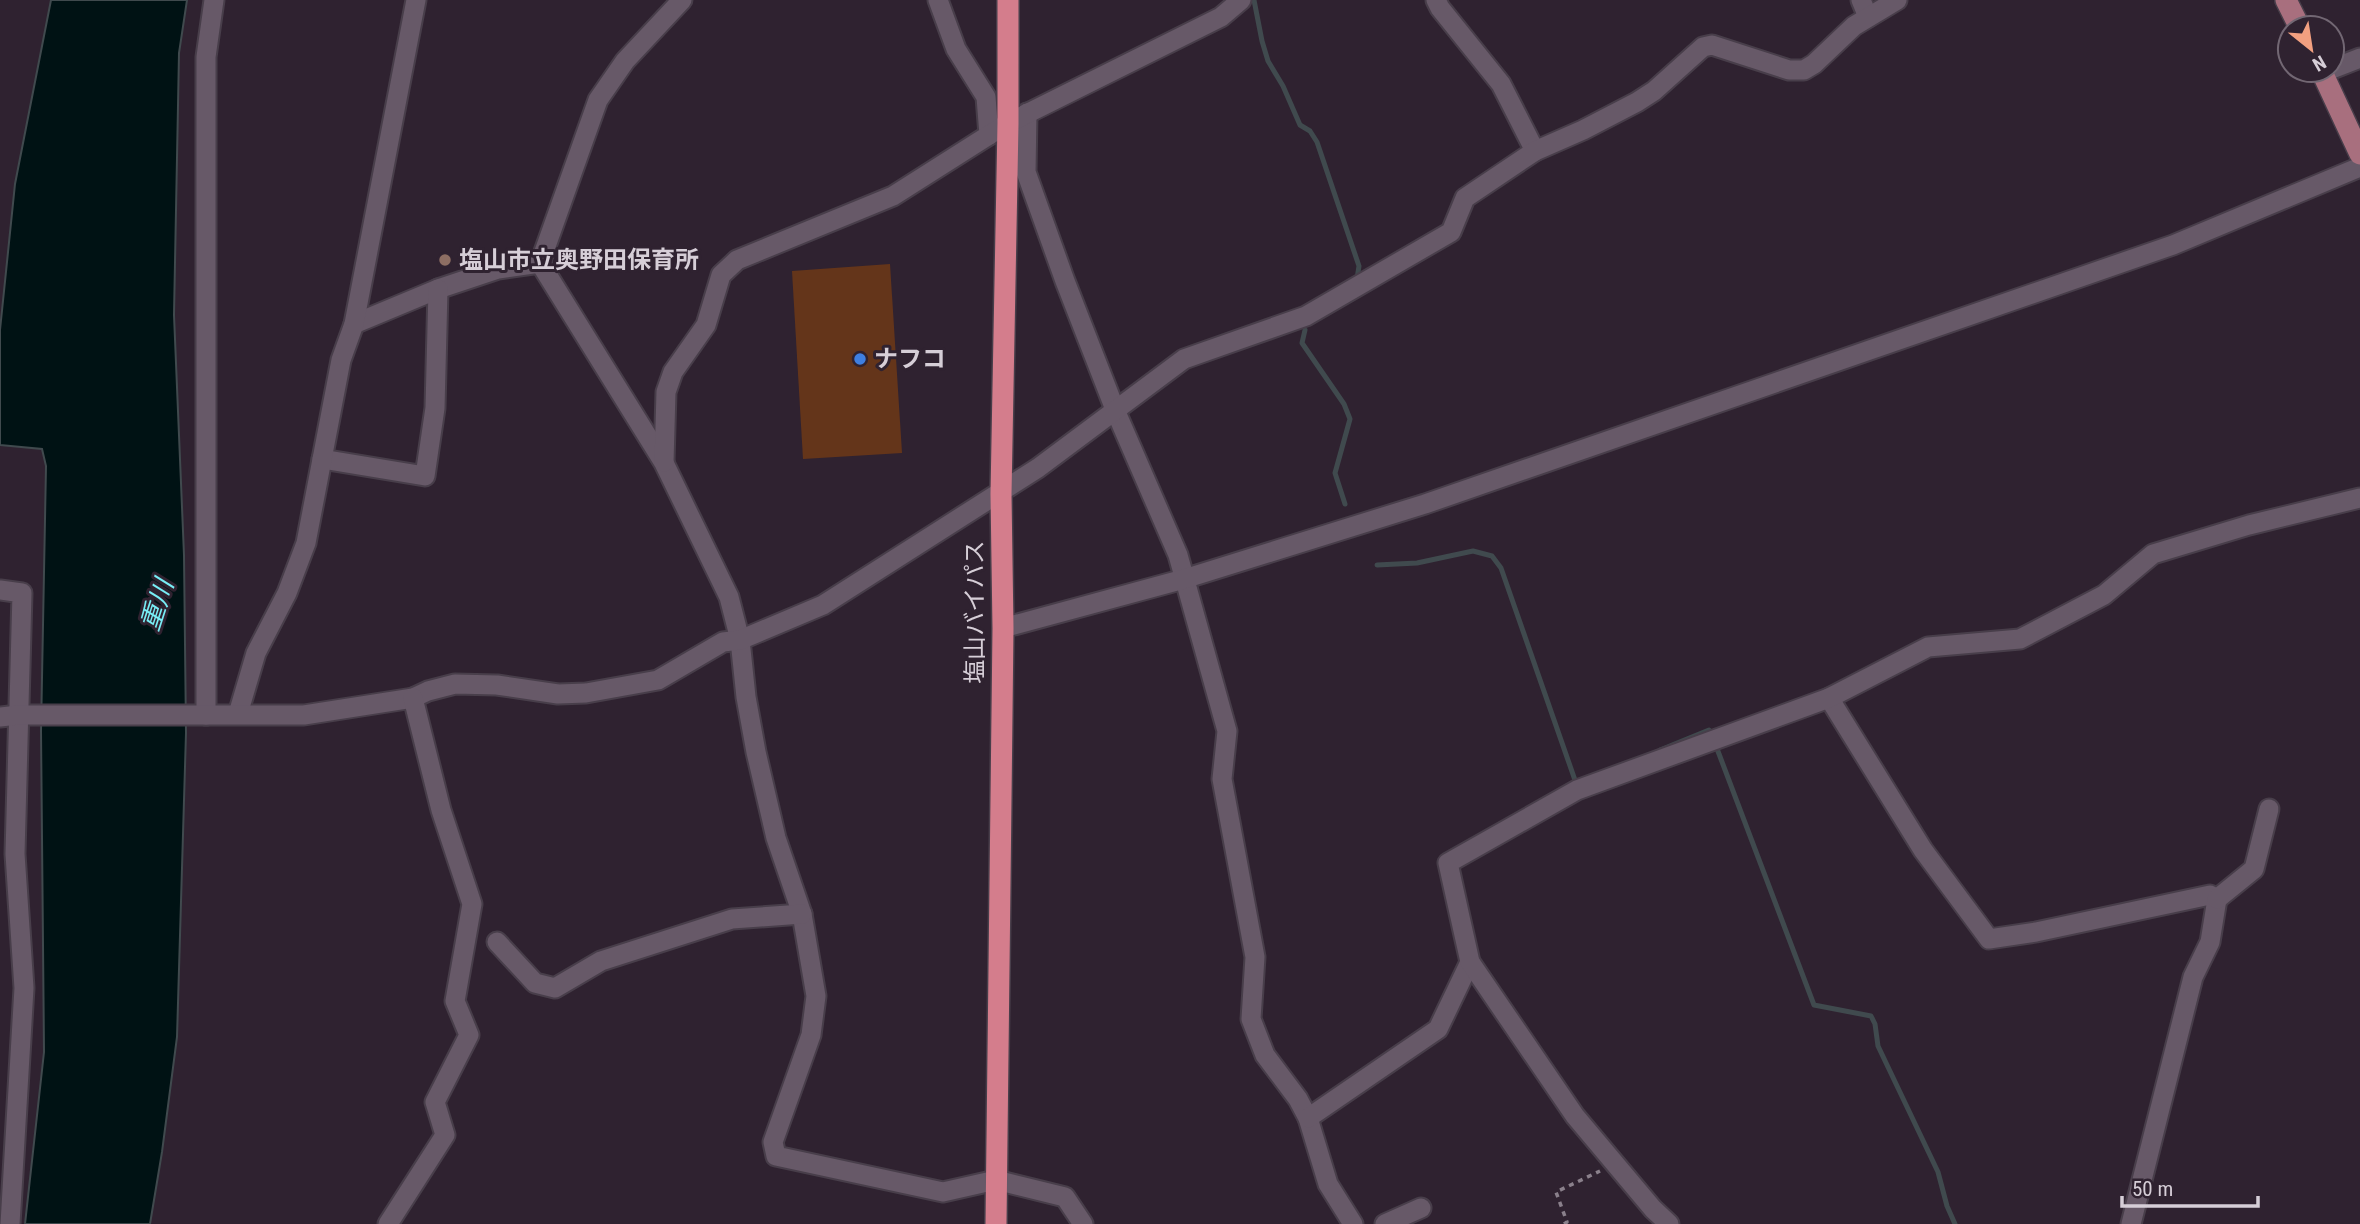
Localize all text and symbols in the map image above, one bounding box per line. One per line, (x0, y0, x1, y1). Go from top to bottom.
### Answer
north arrow (2276, 14, 2346, 84)
text: N (2308, 50, 2330, 76)
place label: 塩山市立奥野田保育所 (459, 246, 699, 274)
marker: 塩山市立奥野田保育所 (437, 252, 453, 268)
place label: ナフコ (874, 345, 946, 373)
marker: ナフコ (852, 351, 868, 367)
street label: 塩山バイパス (961, 540, 989, 684)
water label: 重川 (135, 573, 180, 634)
scale bar (2122, 1164, 2258, 1208)
text: 50 m (2132, 1177, 2173, 1201)

